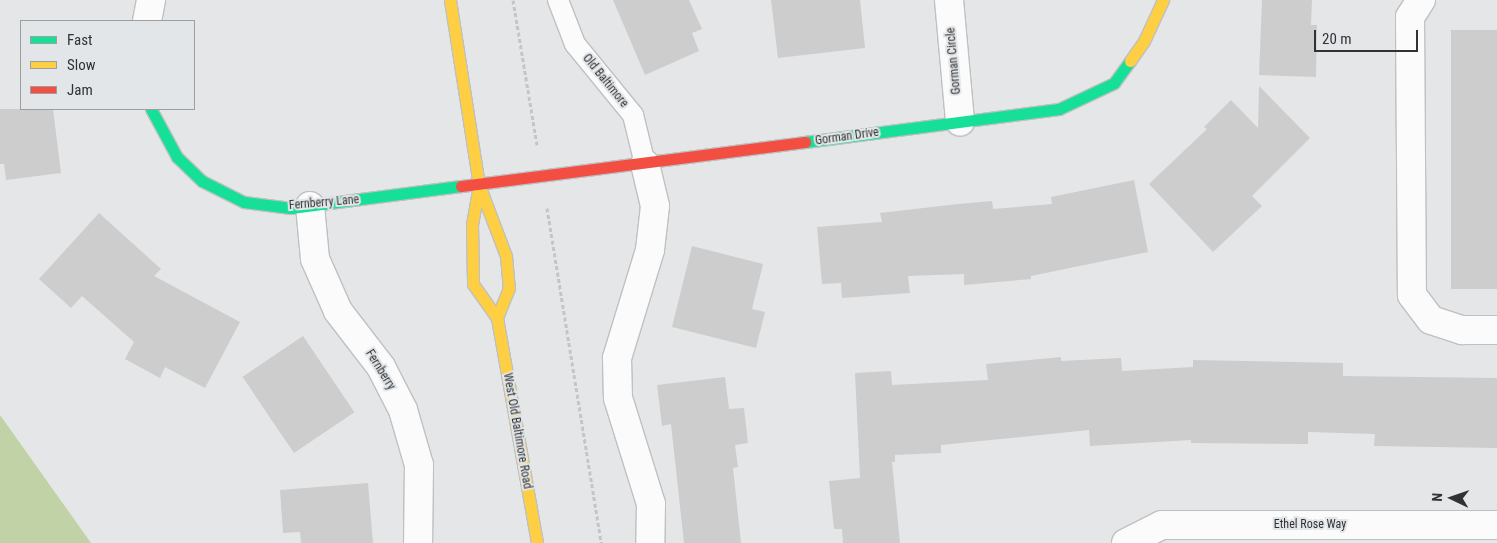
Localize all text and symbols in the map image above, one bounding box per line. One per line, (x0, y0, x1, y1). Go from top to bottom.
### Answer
legend (20, 20, 195, 110)
scale bar (1317, 20, 1421, 52)
street label: Gorman Circle (944, 27, 964, 95)
text: 20 m (1322, 30, 1352, 48)
text: Fast (67, 31, 92, 49)
street label: Old Baltimore (579, 51, 631, 111)
text: Slow (67, 56, 96, 74)
text: Jam (67, 81, 93, 99)
street label: Gorman Drive (814, 125, 880, 149)
street label: Fernberry Lane (288, 193, 360, 213)
street label: Fernberry (362, 347, 398, 393)
street label: West Old Baltimore Road (500, 372, 534, 490)
north arrow (1427, 473, 1477, 523)
text: N (1429, 493, 1445, 502)
street label: Ethel Rose Way (1274, 518, 1346, 532)

